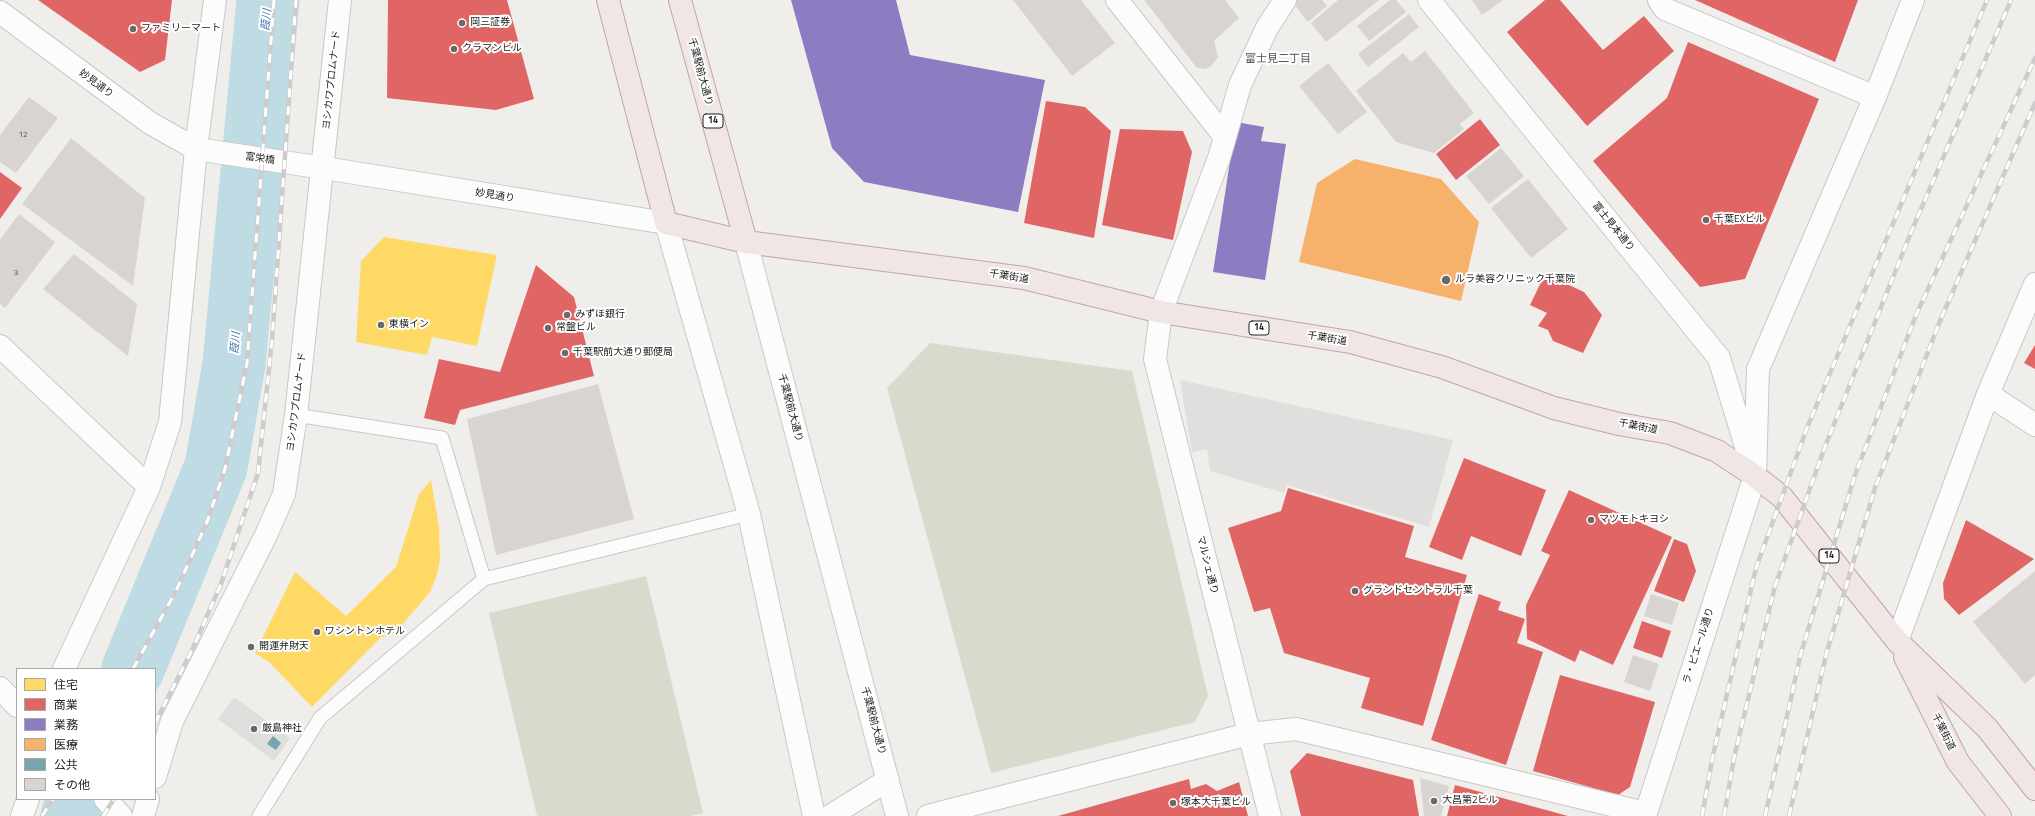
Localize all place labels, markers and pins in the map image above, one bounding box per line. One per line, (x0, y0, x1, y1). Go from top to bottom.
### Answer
place label: 岡三証券 (470, 17, 510, 29)
marker: 岡三証券 (457, 18, 467, 28)
place label: ファミリーマート (141, 23, 221, 35)
marker: ファミリーマート (128, 24, 138, 34)
place label: クラマンビル (462, 43, 522, 55)
marker: クラマンビル (449, 44, 459, 54)
place label: 千葉EXビル (1714, 214, 1765, 226)
marker: 千葉EXビル (1701, 215, 1711, 225)
marker: ルラ美容クリニック千葉院 (1440, 274, 1452, 286)
place label: ルラ美容クリニック千葉院 (1455, 274, 1575, 286)
place label: みずほ銀行 (575, 309, 625, 321)
marker: みずほ銀行 (562, 310, 572, 320)
place label: 東横イン (389, 319, 429, 331)
marker: 東横イン (376, 320, 386, 330)
place label: 常盤ビル (556, 322, 596, 334)
marker: 常盤ビル (543, 323, 553, 333)
place label: 千葉駅前大通り郵便局 (573, 347, 673, 359)
marker: 千葉駅前大通り郵便局 (560, 348, 570, 358)
place label: マツモトキヨシ (1599, 514, 1669, 526)
marker: マツモトキヨシ (1586, 515, 1596, 525)
place label: グランドセントラル千葉 (1363, 585, 1473, 597)
marker: グランドセントラル千葉 (1350, 586, 1360, 596)
place label: ワシントンホテル (325, 626, 405, 638)
marker: ワシントンホテル (312, 627, 322, 637)
place label: 開運弁財天 (259, 641, 309, 653)
marker: 開運弁財天 (246, 642, 256, 652)
place label: 厳島神社 (262, 723, 302, 735)
marker: 厳島神社 (249, 724, 259, 734)
place label: 大昌第2ビル (1442, 795, 1498, 807)
marker: 大昌第2ビル (1429, 796, 1439, 806)
place label: 塚本大千葉ビル (1181, 797, 1251, 809)
marker: 塚本大千葉ビル (1168, 798, 1178, 808)

